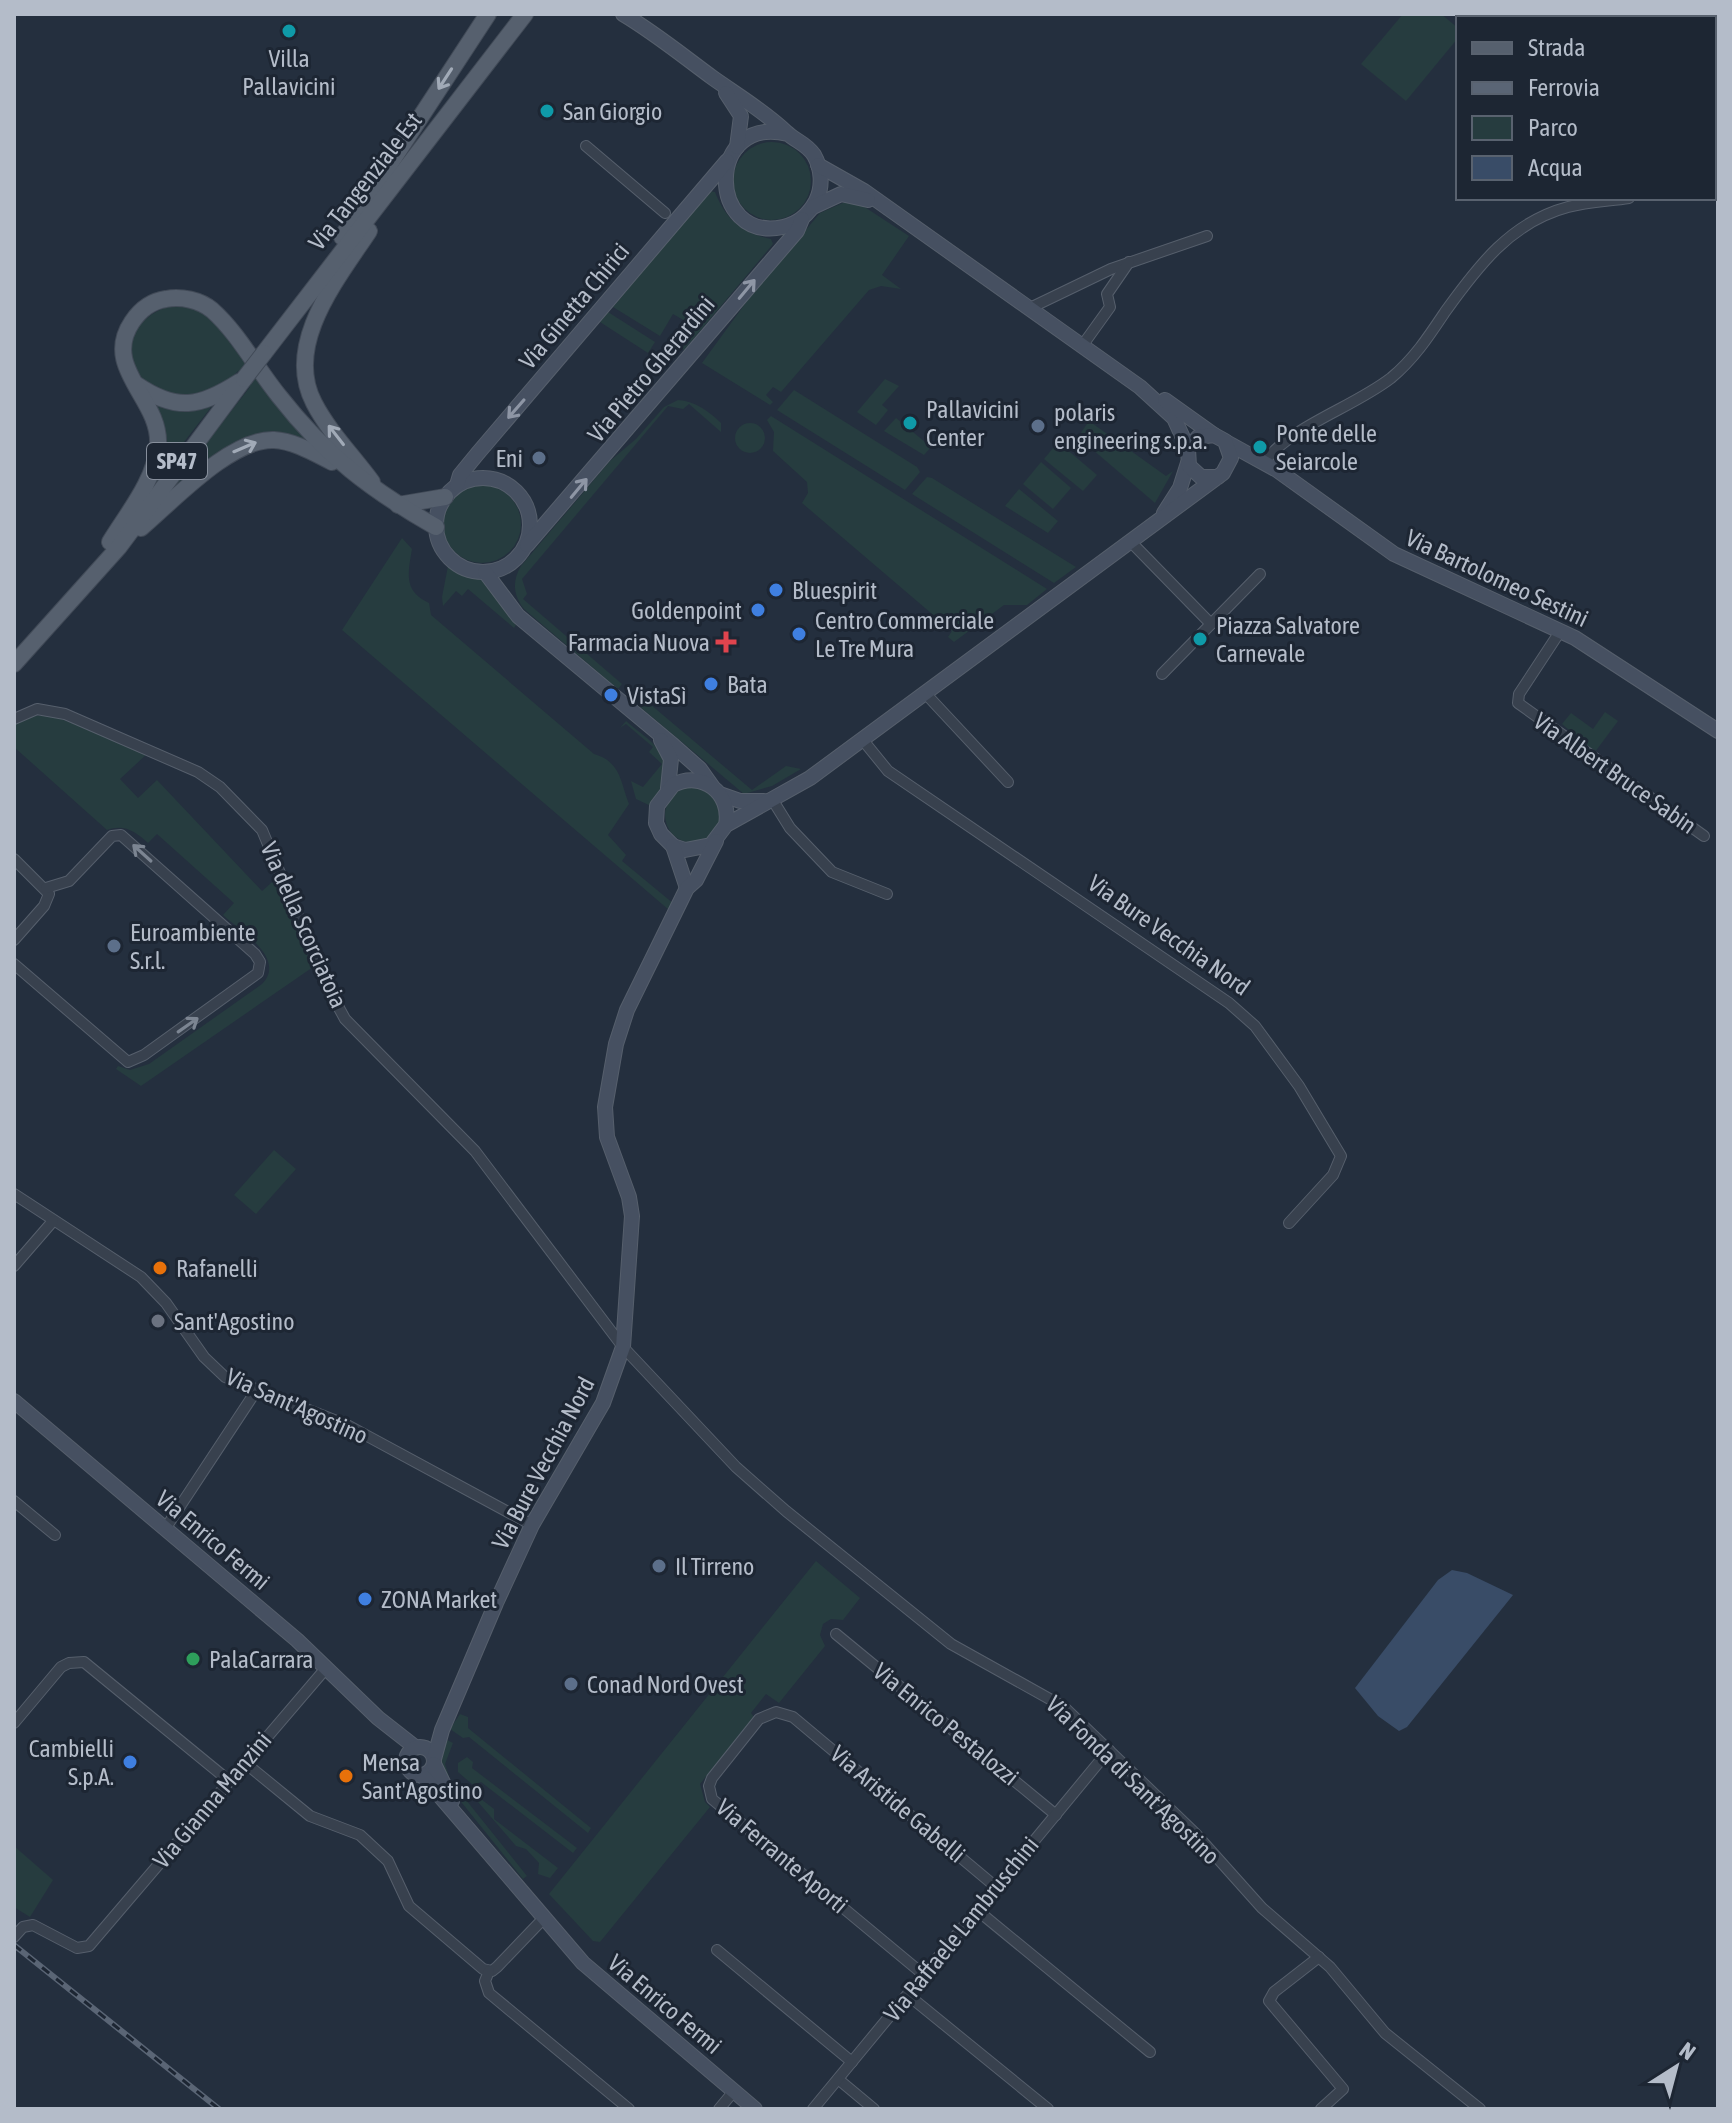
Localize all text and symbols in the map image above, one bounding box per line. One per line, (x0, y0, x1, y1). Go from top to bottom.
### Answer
legend (1456, 16, 1716, 200)
marker: Villa Pallavicini (280, 22, 298, 40)
text: Strada (1528, 34, 1585, 61)
place label: Villa Pallavicini (242, 45, 336, 100)
one-way arrow (436, 67, 452, 90)
text: Ferrovia (1528, 74, 1600, 101)
place label: San Giorgio (563, 98, 662, 125)
marker: San Giorgio (538, 102, 556, 120)
street label: Via Tangenziale Est (303, 107, 427, 255)
text: Parco (1528, 114, 1578, 141)
text: Acqua (1528, 154, 1583, 181)
street label: Via Ginetta Chirici (514, 238, 634, 374)
one-way arrow (738, 279, 756, 300)
street label: Via Pietro Gherardini (582, 291, 720, 447)
place label: Pallavicini Center (926, 396, 1019, 451)
one-way arrow (507, 398, 525, 418)
place label: polaris engineering s.p.a. (1054, 399, 1207, 454)
marker: Pallavicini Center (901, 414, 919, 432)
marker: polaris engineering s.p.a. (1029, 417, 1047, 435)
place label: Ponte delle Seiarcole (1276, 420, 1377, 475)
one-way arrow (327, 425, 345, 446)
marker: Ponte delle Seiarcole (1251, 438, 1269, 456)
one-way arrow (233, 439, 257, 454)
road number: SP47 (147, 443, 207, 479)
place label: Eni (496, 445, 523, 472)
marker: Eni (530, 449, 548, 467)
one-way arrow (570, 478, 588, 498)
street label: Via Bartolomeo Sestini (1402, 524, 1592, 632)
place label: Bluespirit (792, 577, 877, 604)
marker: Bluespirit (767, 581, 785, 599)
place label: Goldenpoint (631, 597, 742, 624)
marker: Goldenpoint (749, 601, 767, 619)
place label: Centro Commerciale Le Tre Mura (815, 607, 994, 662)
place label: Piazza Salvatore Carnevale (1216, 612, 1360, 667)
marker: Centro Commerciale Le Tre Mura (790, 625, 808, 643)
place label: Farmacia Nuova (568, 629, 710, 656)
marker: Piazza Salvatore Carnevale (1191, 630, 1209, 648)
marker: Farmacia Nuova (717, 633, 735, 651)
place label: Bata (727, 671, 768, 698)
marker: Bata (702, 675, 720, 693)
place label: VistaSì (627, 682, 686, 709)
marker: VistaSì (602, 686, 620, 704)
street label: Via Albert Bruce Sabin (1529, 707, 1701, 839)
street label: Via della Scorciatoia (255, 838, 353, 1012)
one-way arrow (132, 844, 152, 862)
street label: Via Bure Vecchia Nord (1083, 869, 1255, 1001)
place label: Euroambiente S.r.l. (130, 919, 256, 974)
marker: Euroambiente S.r.l. (105, 937, 123, 955)
one-way arrow (177, 1017, 199, 1033)
place label: Rafanelli (176, 1255, 258, 1282)
marker: Rafanelli (151, 1259, 169, 1277)
place label: Sant'Agostino (174, 1308, 294, 1335)
marker: Sant'Agostino (149, 1312, 167, 1330)
street label: Via Sant'Agostino (222, 1363, 372, 1449)
street label: Via Bure Vecchia Nord (486, 1372, 600, 1554)
street label: Via Enrico Fermi (151, 1485, 275, 1595)
place label: Il Tirreno (675, 1553, 754, 1580)
marker: Il Tirreno (650, 1557, 668, 1575)
place label: ZONA Market (381, 1586, 497, 1613)
marker: ZONA Market (356, 1590, 374, 1608)
place label: PalaCarrara (209, 1646, 314, 1673)
marker: PalaCarrara (184, 1650, 202, 1668)
street label: Via Enrico Pestalozzi (868, 1657, 1024, 1791)
place label: Conad Nord Ovest (587, 1671, 744, 1698)
marker: Conad Nord Ovest (562, 1675, 580, 1693)
street label: Via Fonda di Sant'Agostino (1041, 1690, 1225, 1870)
street label: Via Gianna Manzini (147, 1727, 277, 1873)
place label: Cambielli S.p.A. (29, 1735, 114, 1790)
street label: Via Aristide Gabelli (825, 1740, 971, 1868)
place label: Mensa Sant'Agostino (362, 1749, 482, 1804)
marker: Cambielli S.p.A. (121, 1753, 139, 1771)
marker: Mensa Sant'Agostino (337, 1767, 355, 1785)
street label: Via Ferrante Aporti (711, 1793, 853, 1919)
street label: Via Raffaele Lambruschini (878, 1831, 1044, 2027)
street label: Via Enrico Fermi (603, 1949, 727, 2059)
north arrow (1636, 2027, 1716, 2107)
text: N (1675, 2036, 1701, 2065)

